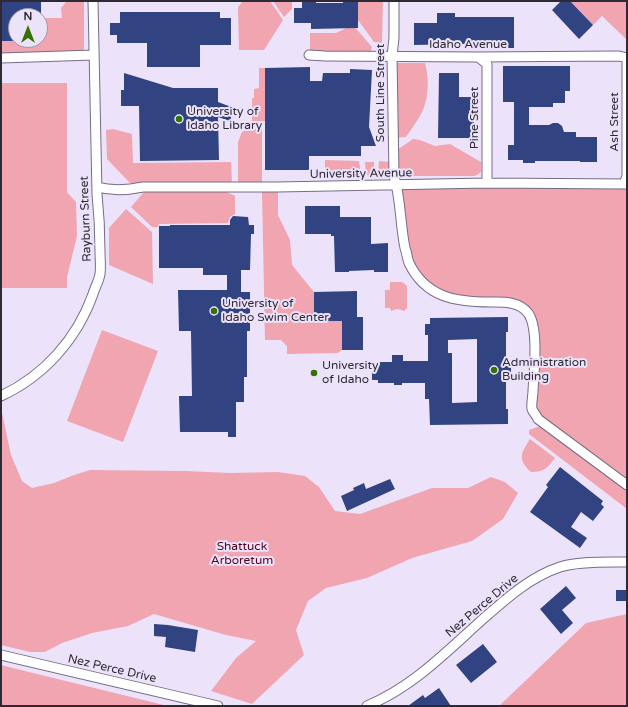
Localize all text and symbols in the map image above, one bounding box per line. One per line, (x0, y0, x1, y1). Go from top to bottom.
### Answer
north arrow (8, 8, 48, 48)
text: N (24, 10, 32, 23)
street label: Idaho Avenue (429, 38, 507, 52)
street label: South Line Street (374, 44, 388, 142)
street label: Pine Street (468, 87, 482, 149)
street label: Ash Street (608, 92, 622, 152)
place label: University of Idaho Library (187, 105, 262, 133)
marker: University of Idaho Library (174, 114, 184, 124)
street label: University Avenue (310, 166, 412, 182)
street label: Rayburn Street (77, 176, 95, 262)
place label: University of Idaho Swim Center (222, 297, 329, 325)
marker: University of Idaho Swim Center (209, 306, 219, 316)
place label: Administration Building (502, 356, 586, 384)
place label: University of Idaho (322, 359, 379, 387)
marker: Administration Building (489, 365, 499, 375)
marker: University of Idaho (309, 368, 319, 378)
park label: Shattuck Arboretum (211, 540, 273, 568)
street label: Nez Perce Drive (443, 571, 521, 641)
street label: Nez Perce Drive (66, 652, 158, 686)

